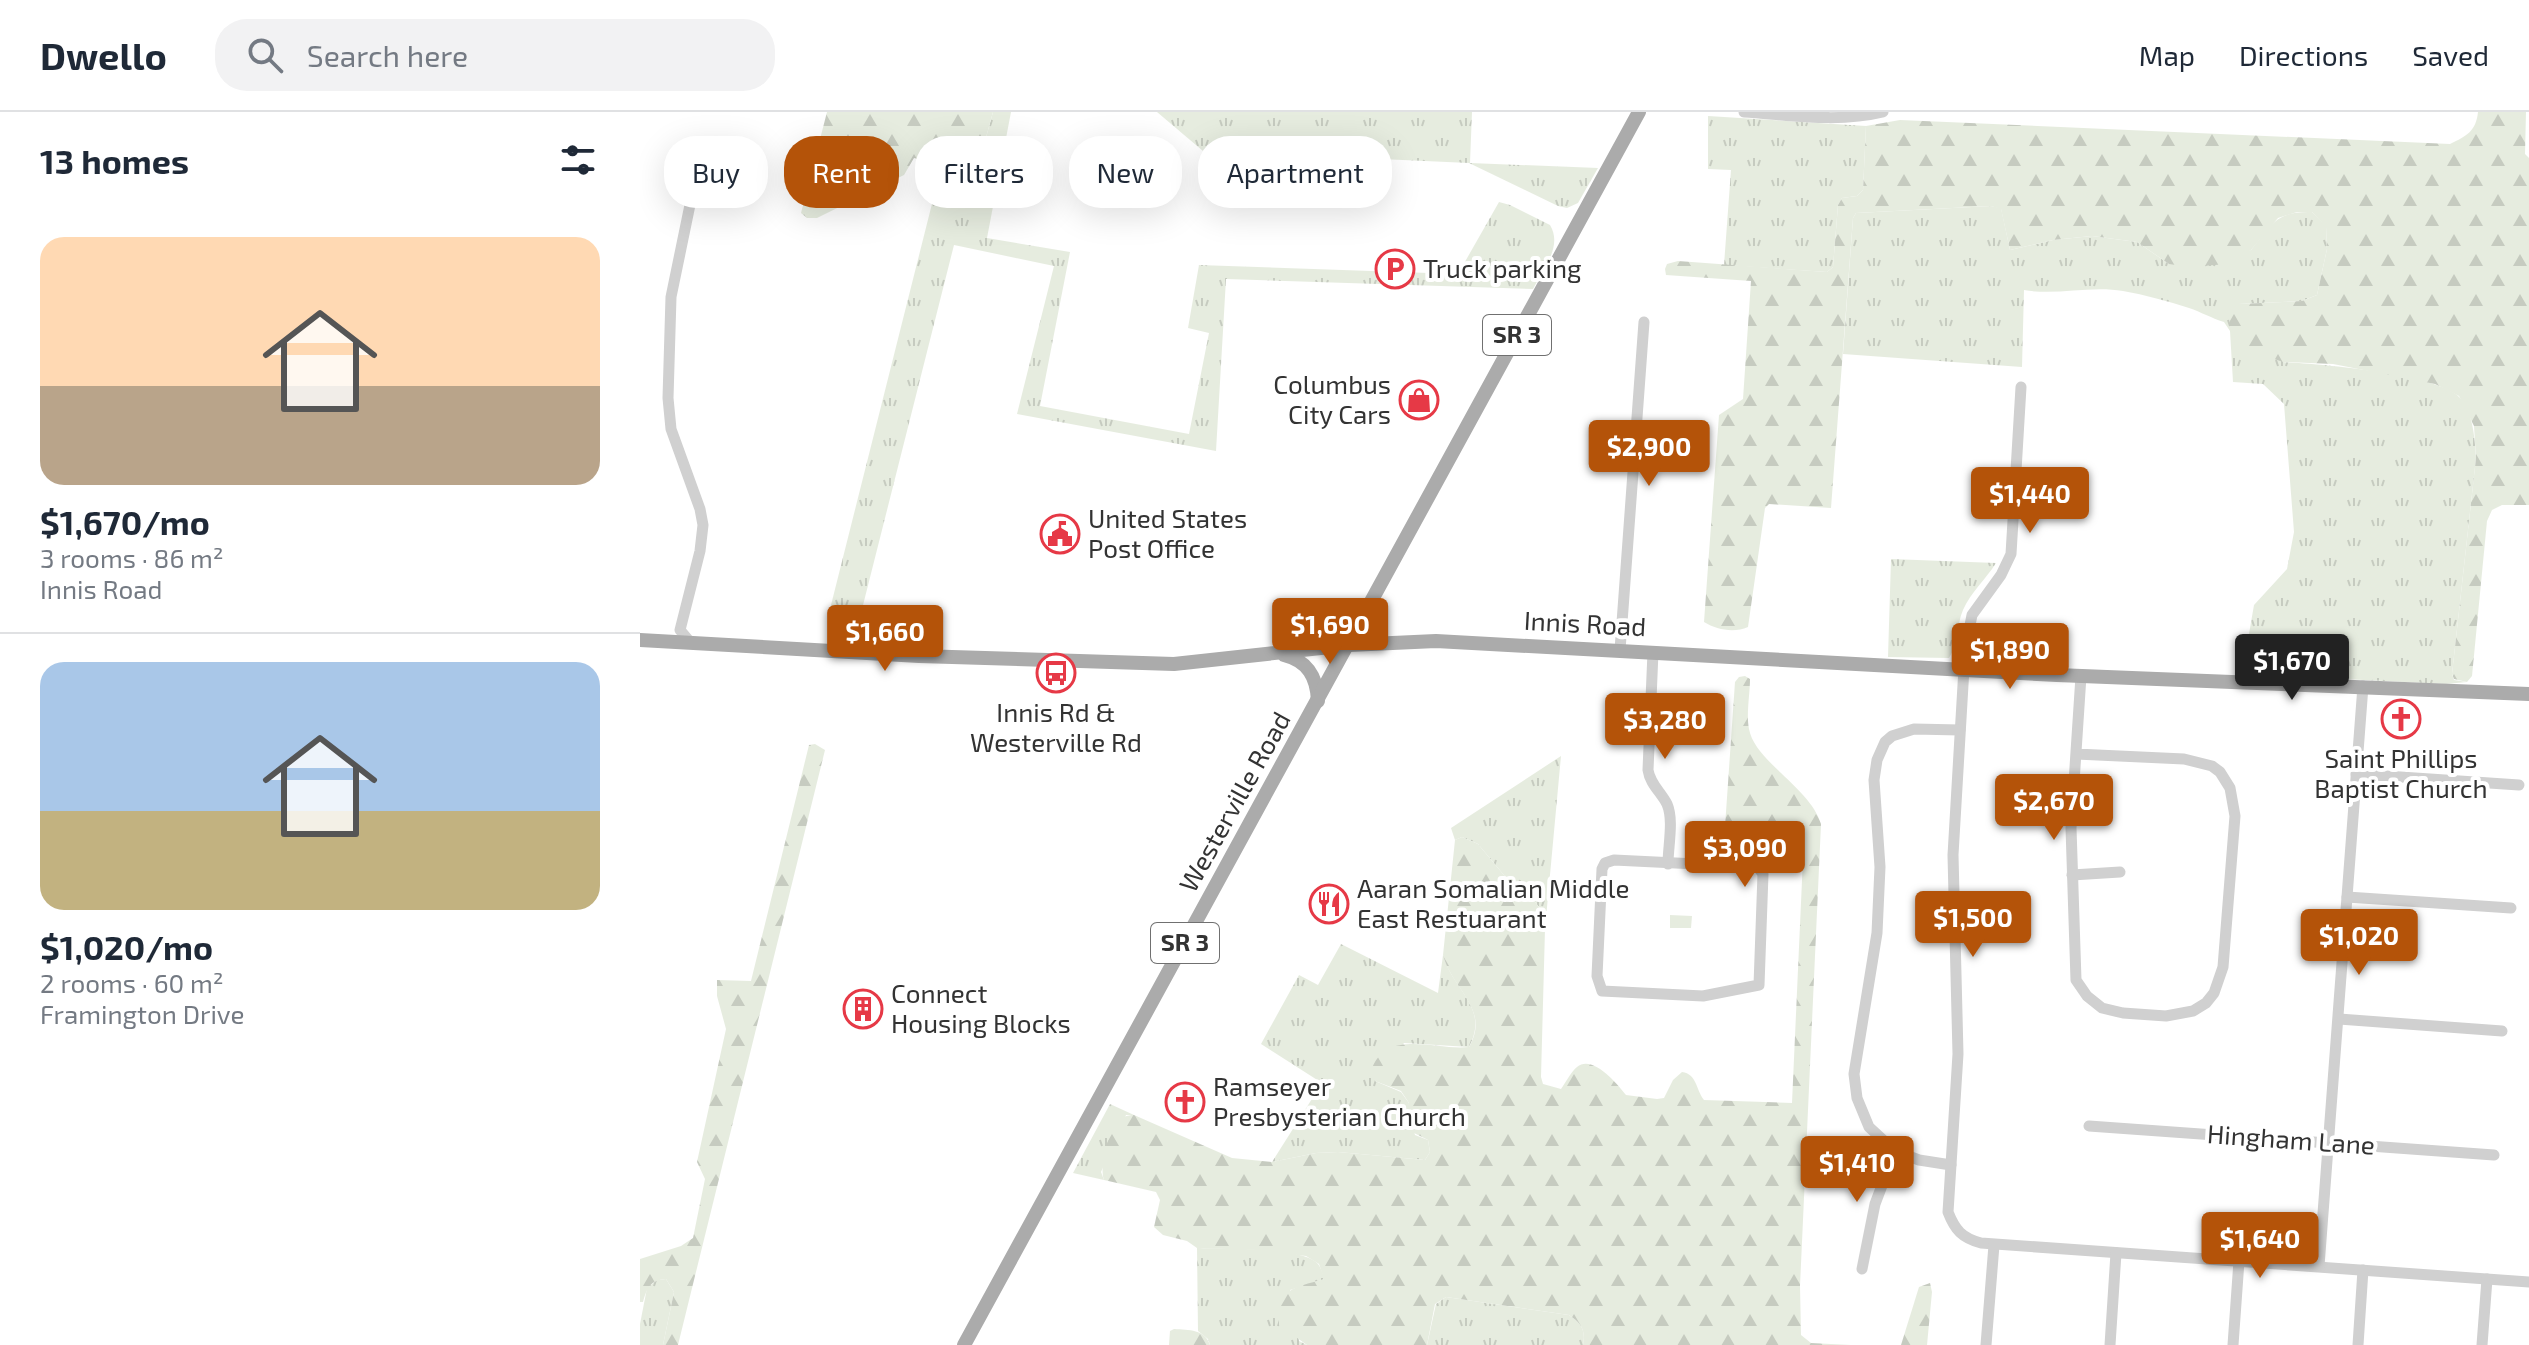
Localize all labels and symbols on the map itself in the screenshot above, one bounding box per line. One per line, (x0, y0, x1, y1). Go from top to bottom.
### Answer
parking icon: Truck parking (1374, 248, 1416, 290)
place label: Truck parking (1423, 252, 1582, 283)
road number: SR 3 (1483, 315, 1551, 355)
place label: Columbus City Cars (1273, 368, 1391, 429)
shop icon: Columbus City Cars (1398, 379, 1440, 421)
pin: $2,900 (1584, 420, 1714, 488)
pin: $1,440 (1965, 467, 2095, 535)
place label: United States Post Office (1088, 502, 1247, 563)
public building icon: United States Post Office (1039, 513, 1081, 555)
pin: $1,690 (1265, 598, 1395, 666)
street label: Innis Road (1523, 604, 1647, 641)
pin: $1,660 (820, 605, 950, 673)
pin: $1,890 (1945, 623, 2075, 691)
pin: $1,670 (2227, 634, 2357, 702)
bus stop icon: Innis Rd & Westerville Rd (1035, 652, 1077, 694)
pin: $3,280 (1600, 693, 1730, 761)
place label: Innis Rd & Westerville Rd (970, 696, 1142, 757)
church icon: Saint Phillips Baptist Church (2380, 698, 2422, 740)
street label: Westerville Road (1171, 706, 1296, 897)
place label: Saint Phillips Baptist Church (2314, 742, 2488, 803)
pin: $2,670 (1989, 774, 2119, 842)
pin: $3,090 (1680, 821, 1810, 889)
place label: Aaran Somalian Middle East Restuarant (1357, 872, 1630, 933)
restaurant icon: Aaran Somalian Middle East Restuarant (1308, 883, 1350, 925)
pin: $1,500 (1908, 891, 2038, 959)
pin: $1,020 (2294, 909, 2424, 977)
road number: SR 3 (1151, 923, 1219, 963)
place label: Connect Housing Blocks (891, 977, 1071, 1038)
building icon: Connect Housing Blocks (842, 988, 884, 1030)
place label: Ramseyer Presbysterian Church (1213, 1070, 1466, 1131)
church icon: Ramseyer Presbysterian Church (1164, 1081, 1206, 1123)
street label: Hingham Lane (2206, 1117, 2376, 1160)
pin: $1,410 (1792, 1136, 1922, 1204)
pin: $1,640 (2195, 1212, 2325, 1280)

